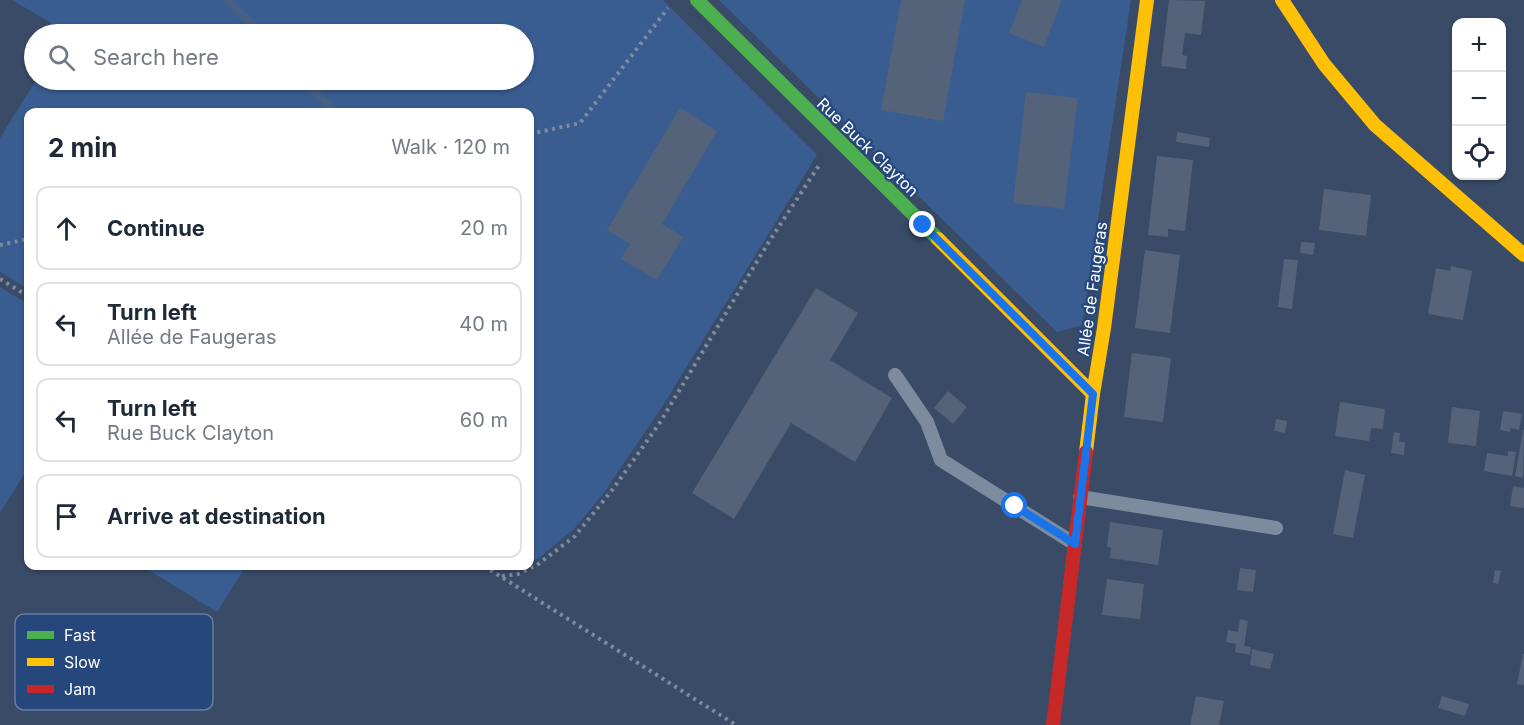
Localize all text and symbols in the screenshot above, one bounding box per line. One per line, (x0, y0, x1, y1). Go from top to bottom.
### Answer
map controls (1452, 18, 1506, 180)
button: + (1452, 18, 1506, 72)
search box (24, 24, 534, 90)
icon: search (45, 41, 78, 74)
text: Search here (93, 44, 219, 70)
button: − (1452, 72, 1506, 126)
street label: Rue Buck Clayton (813, 93, 923, 201)
button: locate (1452, 126, 1506, 180)
text: 2 min (48, 132, 118, 163)
text: Walk · 120 m (391, 135, 510, 159)
route end (909, 211, 935, 237)
icon: ahead (50, 212, 83, 245)
text: Continue (107, 215, 205, 241)
text: 20 m (460, 216, 508, 240)
street label: Allée de Faugeras (1073, 220, 1111, 358)
text: Turn left (107, 299, 197, 325)
icon: left (50, 308, 83, 341)
text: 40 m (459, 312, 508, 336)
text: Allée de Faugeras (107, 325, 277, 349)
text: Turn left (107, 395, 197, 421)
icon: left (50, 404, 83, 437)
text: 60 m (460, 408, 508, 432)
text: Rue Buck Clayton (107, 421, 274, 445)
route start (1001, 492, 1027, 518)
icon: arrive (50, 500, 83, 533)
text: Arrive at destination (107, 503, 326, 529)
legend (15, 614, 213, 710)
text: Fast (64, 625, 96, 645)
text: Slow (64, 652, 101, 672)
text: Jam (64, 679, 96, 699)

